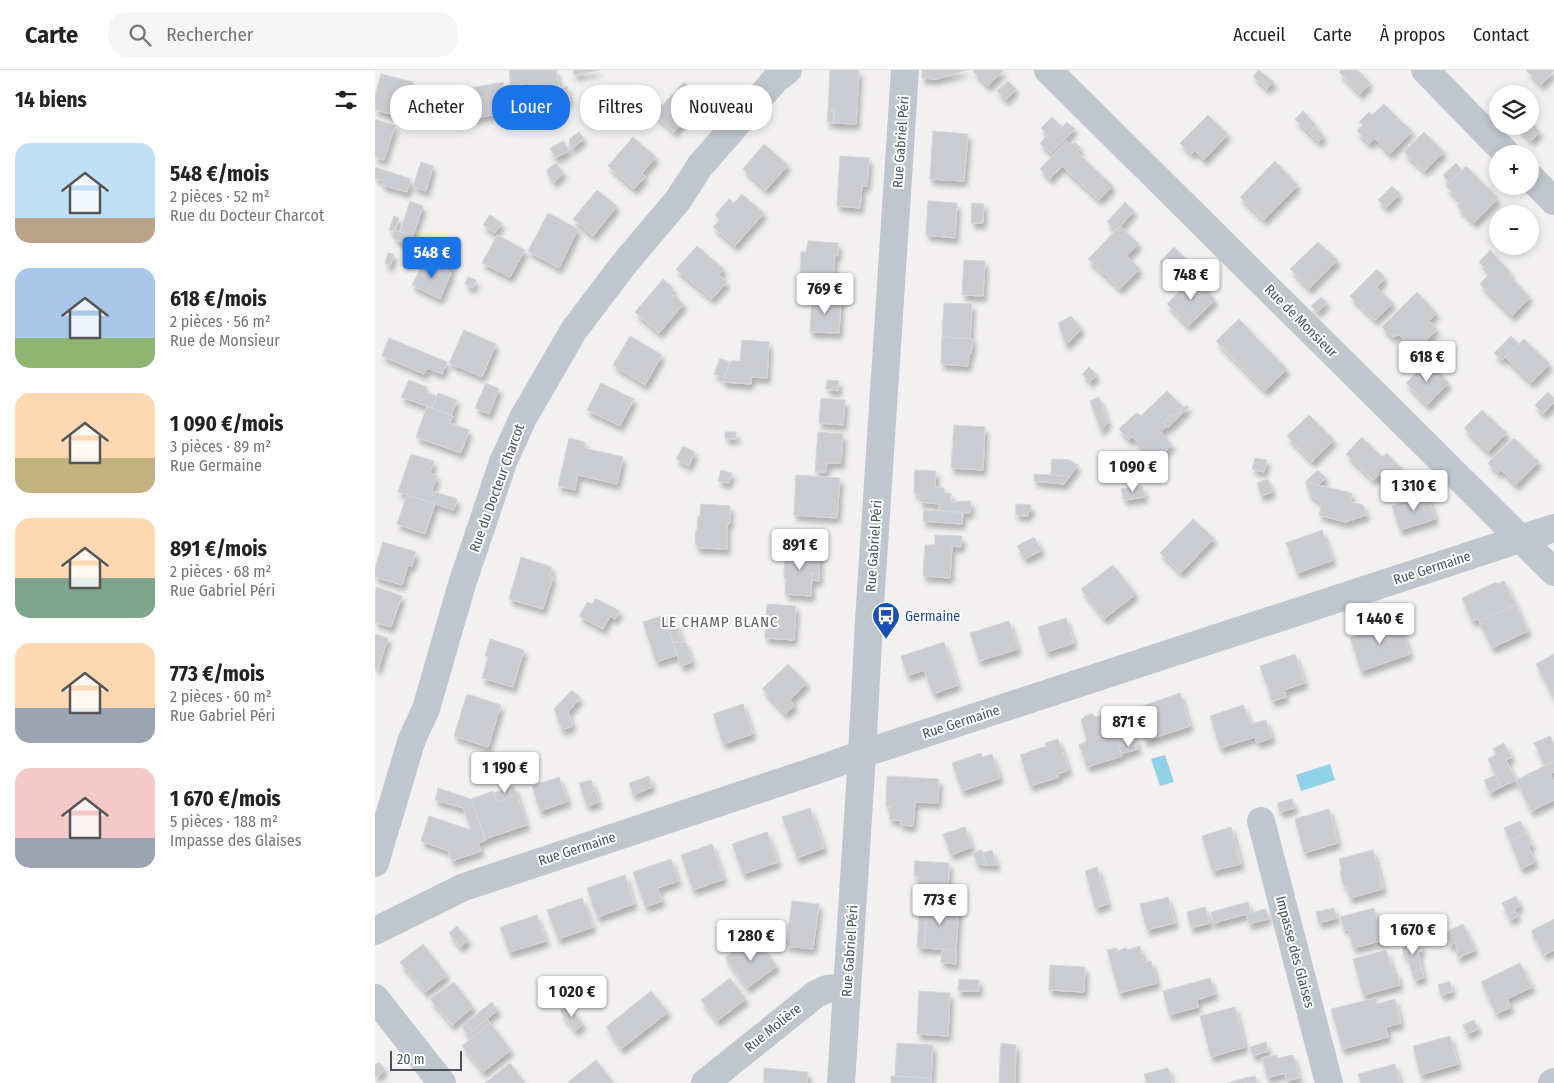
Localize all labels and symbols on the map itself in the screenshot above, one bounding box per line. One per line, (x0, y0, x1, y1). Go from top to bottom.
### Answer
street label: Rue Gabriel Péri (889, 95, 913, 189)
pin: 548 € (397, 236, 467, 279)
pin: 748 € (1156, 258, 1226, 301)
pin: 769 € (790, 272, 860, 315)
street label: Rue de Monsieur (1261, 281, 1341, 361)
pin: 618 € (1392, 340, 1462, 383)
street label: Rue du Docteur Charcot (466, 421, 528, 554)
pin: 1 090 € (1087, 450, 1179, 493)
pin: 1 310 € (1368, 470, 1460, 512)
street label: Rue Gabriel Péri (862, 499, 886, 593)
pin: 891 € (765, 528, 835, 571)
street label: Rue Germaine (1391, 547, 1473, 589)
bus stop icon: Germaine (871, 601, 901, 640)
pin: 1 440 € (1334, 602, 1426, 645)
place label: Germaine (905, 608, 960, 625)
district label: LE CHAMP BLANC (661, 613, 779, 631)
street label: Rue Germaine (920, 701, 1002, 743)
pin: 871 € (1094, 706, 1164, 748)
pin: 1 190 € (459, 752, 551, 794)
street label: Rue Germaine (536, 828, 618, 870)
pin: 773 € (905, 884, 975, 926)
street label: Impasse des Glaises (1272, 894, 1318, 1010)
street label: Rue Gabriel Péri (838, 904, 862, 998)
pin: 1 670 € (1367, 914, 1459, 956)
pin: 1 280 € (705, 920, 797, 962)
pin: 1 020 € (526, 976, 618, 1018)
street label: Rue Molière (741, 1000, 805, 1056)
scale bar (390, 1048, 463, 1071)

